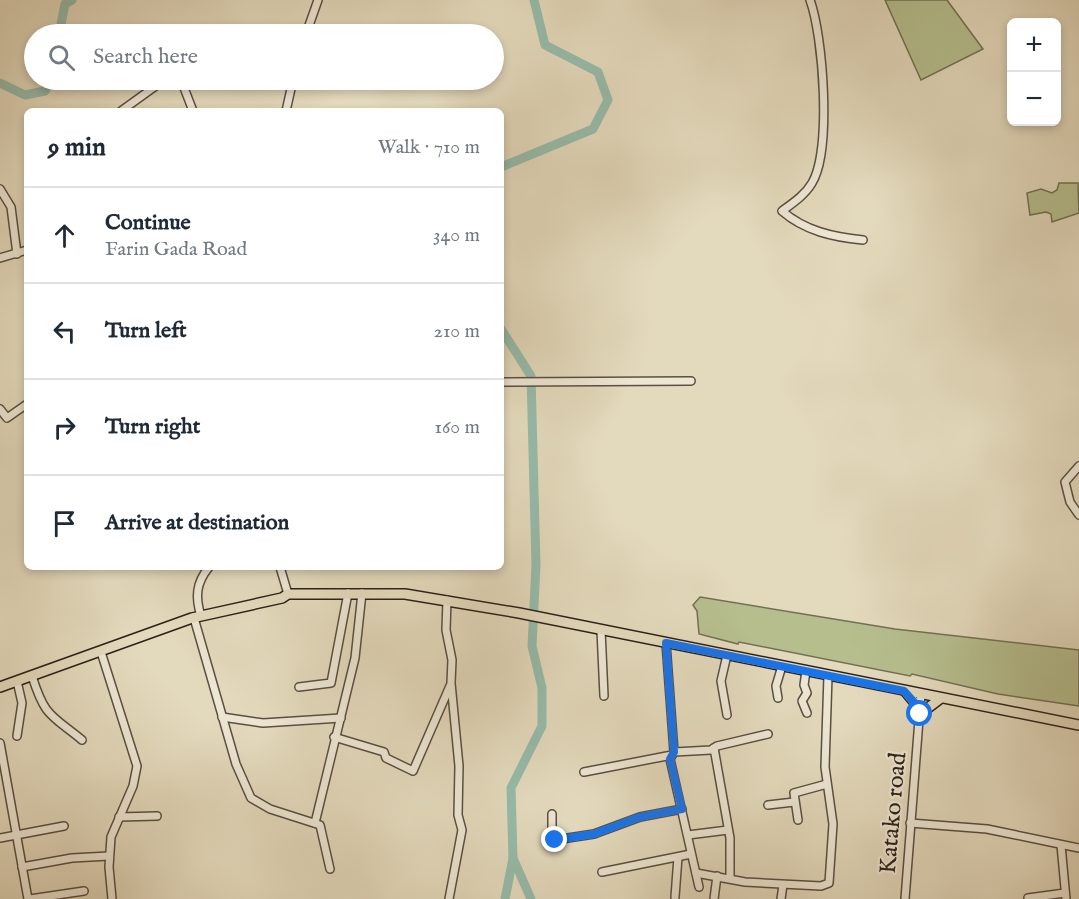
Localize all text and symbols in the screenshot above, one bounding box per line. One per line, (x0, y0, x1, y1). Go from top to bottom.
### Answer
map controls (1007, 18, 1061, 126)
button: + (1007, 18, 1061, 72)
search box (24, 24, 504, 90)
icon: search (45, 41, 78, 74)
text: Search here (93, 43, 198, 71)
button: − (1007, 72, 1061, 126)
text: 9 min (48, 131, 106, 164)
text: Walk · 710 m (378, 135, 480, 160)
text: Continue (105, 209, 191, 237)
icon: ahead (48, 219, 81, 252)
text: 340 m (433, 223, 480, 248)
text: Farin Gada Road (105, 237, 247, 262)
icon: left (48, 315, 81, 348)
text: Turn left (105, 317, 187, 345)
text: 210 m (434, 319, 480, 344)
icon: right (48, 411, 81, 444)
text: Turn right (105, 413, 200, 441)
text: 160 m (434, 415, 480, 440)
icon: arrive (48, 507, 81, 540)
text: Arrive at destination (105, 509, 289, 537)
route start (906, 700, 932, 726)
street label: Katako road (873, 751, 914, 875)
route end (541, 826, 567, 852)

